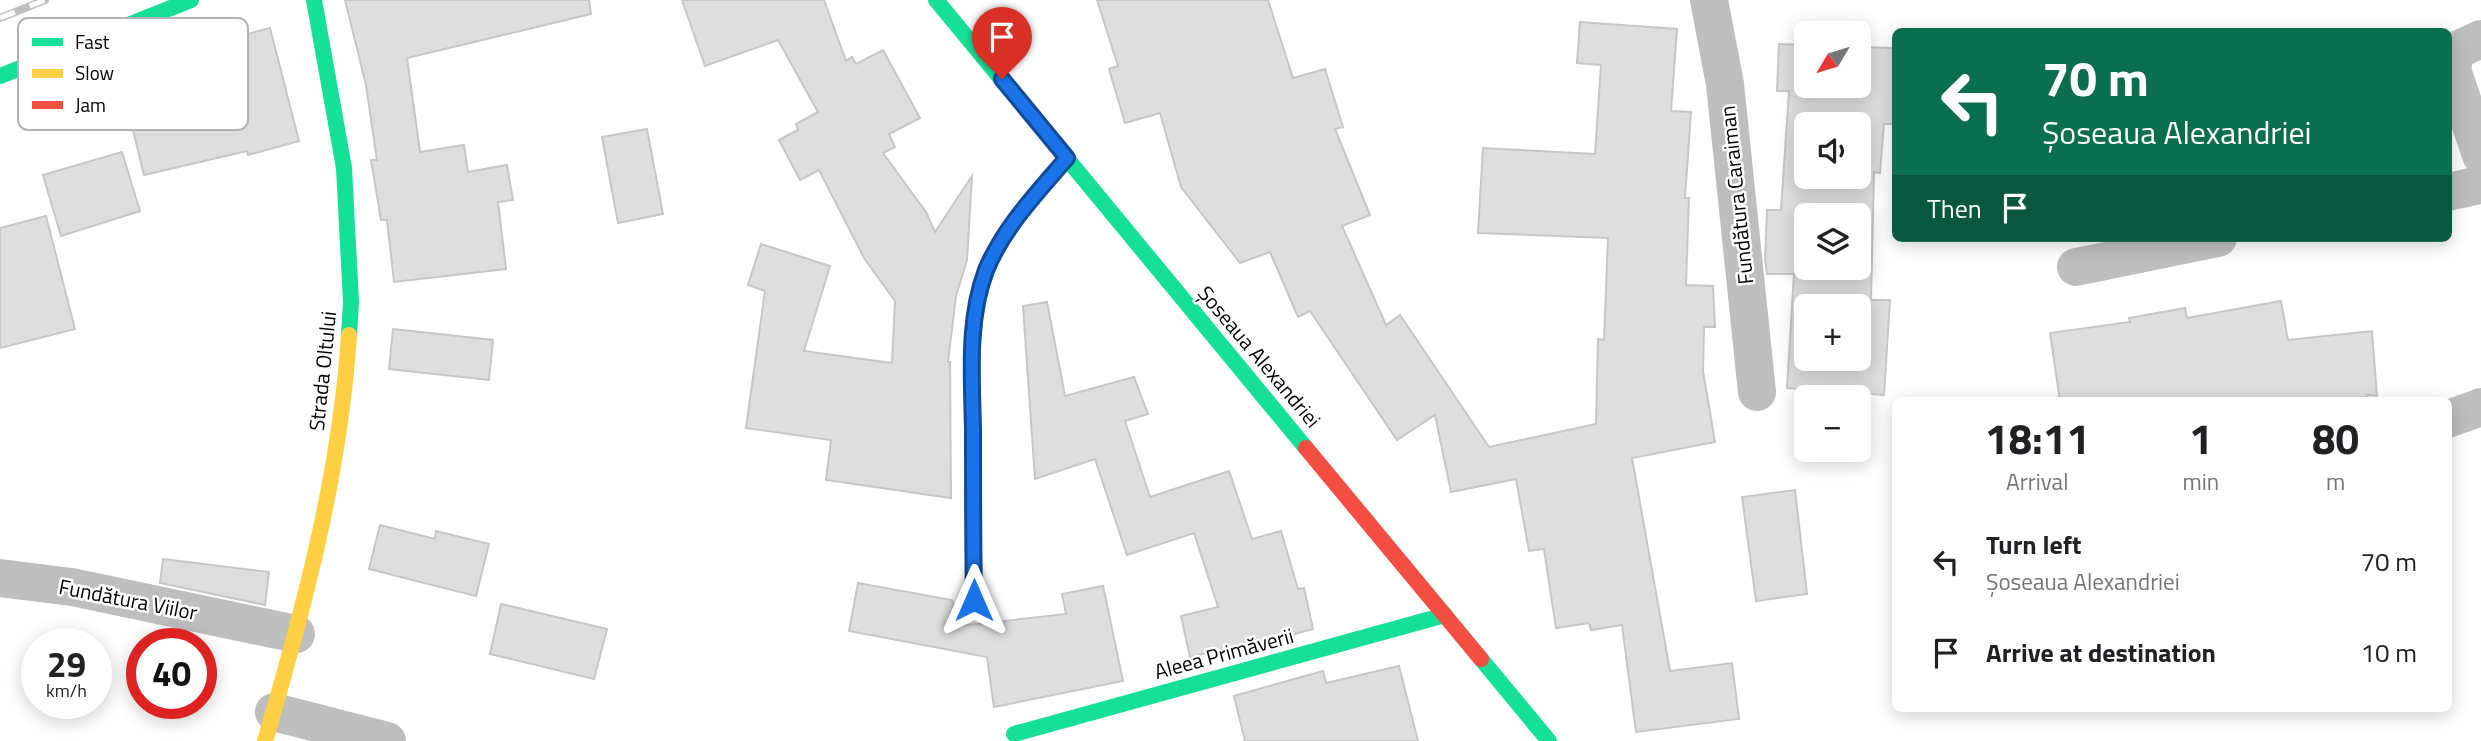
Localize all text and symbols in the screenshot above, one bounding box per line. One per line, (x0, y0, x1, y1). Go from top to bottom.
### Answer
pin (972, 7, 1032, 79)
legend (18, 18, 248, 130)
icon: arrive (983, 18, 1021, 56)
north arrow (1794, 21, 1871, 98)
map controls (1794, 21, 1871, 462)
text: Fast (75, 27, 110, 56)
text: 70 m (2042, 40, 2149, 115)
icon: left (1927, 56, 2018, 147)
text: Slow (75, 58, 114, 87)
text: Jam (75, 90, 106, 119)
street label: Fundătura Caraiman (1711, 104, 1761, 286)
text: Șoseaua Alexandriei (2042, 108, 2312, 156)
button: sound (1794, 112, 1871, 189)
text: Then (1927, 189, 1982, 228)
icon: arrive (1996, 189, 2034, 227)
button: layers (1794, 203, 1871, 280)
street label: Șoseaua Alexandriei (1191, 278, 1329, 434)
button: + (1794, 294, 1871, 371)
street label: Strada Oltului (300, 309, 344, 432)
button: − (1794, 385, 1871, 462)
text: 18:11 (1985, 406, 2090, 470)
text: 1 (2189, 406, 2213, 470)
text: 80 (2312, 406, 2359, 470)
text: Arrival (2006, 464, 2068, 499)
text: min (2183, 464, 2219, 499)
text: m (2326, 464, 2345, 499)
text: Turn left (1986, 525, 2081, 564)
text: 70 m (2360, 542, 2417, 581)
icon: left (1927, 543, 1965, 581)
position arrow (937, 563, 1011, 637)
text: Șoseaua Alexandriei (1986, 564, 2180, 599)
street label: Fundătura Viilor (56, 570, 200, 628)
street label: Aleea Primăverii (1151, 619, 1297, 687)
speed limit sign: 40 (126, 628, 217, 719)
text: Arrive at destination (1986, 633, 2216, 672)
text: 10 m (2360, 633, 2417, 672)
icon: arrive (1927, 634, 1965, 672)
text: 29 (47, 637, 86, 691)
text: km/h (46, 677, 87, 704)

